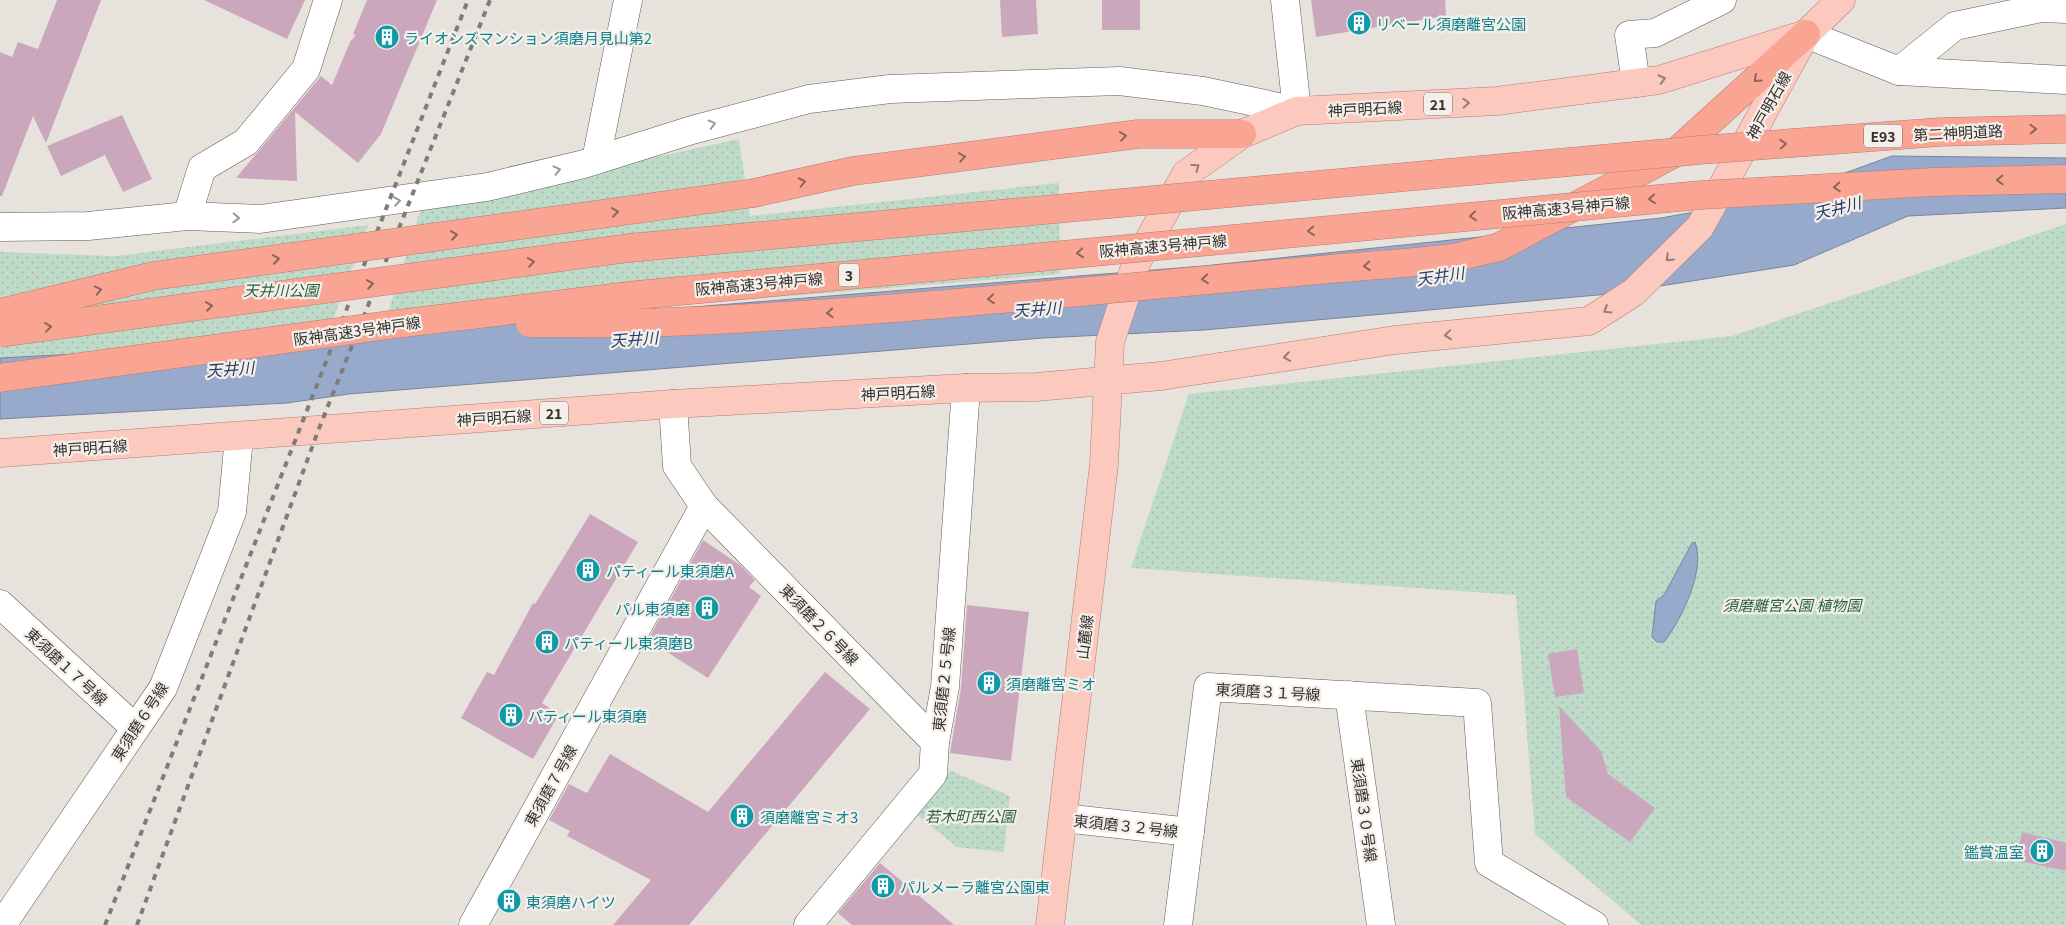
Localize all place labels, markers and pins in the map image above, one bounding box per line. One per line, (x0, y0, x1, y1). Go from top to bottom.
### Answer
building icon: リベール須磨離宮公園 (1346, 10, 1372, 36)
place label: リベール須磨離宮公園 (1376, 13, 1526, 34)
building icon: ライオンズマンション須磨月見山第2 (374, 24, 400, 50)
place label: ライオンズマンション須磨月見山第2 (404, 27, 652, 48)
building icon: パティール東須磨A (575, 557, 601, 583)
place label: パティール東須磨A (606, 560, 735, 581)
building icon: パル東須磨 (694, 595, 720, 621)
place label: パル東須磨 (615, 598, 690, 619)
building icon: パティール東須磨B (534, 629, 560, 655)
place label: パティール東須磨B (564, 632, 693, 653)
building icon: 須磨離宮ミオ (976, 670, 1002, 696)
place label: 須磨離宮ミオ (1006, 673, 1096, 694)
building icon: パティール東須磨 (498, 702, 524, 728)
place label: パティール東須磨 (528, 705, 647, 726)
building icon: 須磨離宮ミオ3 (729, 803, 755, 829)
place label: 須磨離宮ミオ3 (760, 806, 858, 827)
building icon: 鑑賞温室 (2029, 838, 2055, 864)
place label: 鑑賞温室 (1964, 841, 2024, 862)
building icon: パルメーラ離宮公園東 (870, 873, 896, 899)
place label: パルメーラ離宮公園東 (900, 876, 1050, 897)
building icon: 東須磨ハイツ (496, 888, 522, 914)
place label: 東須磨ハイツ (526, 891, 616, 912)

